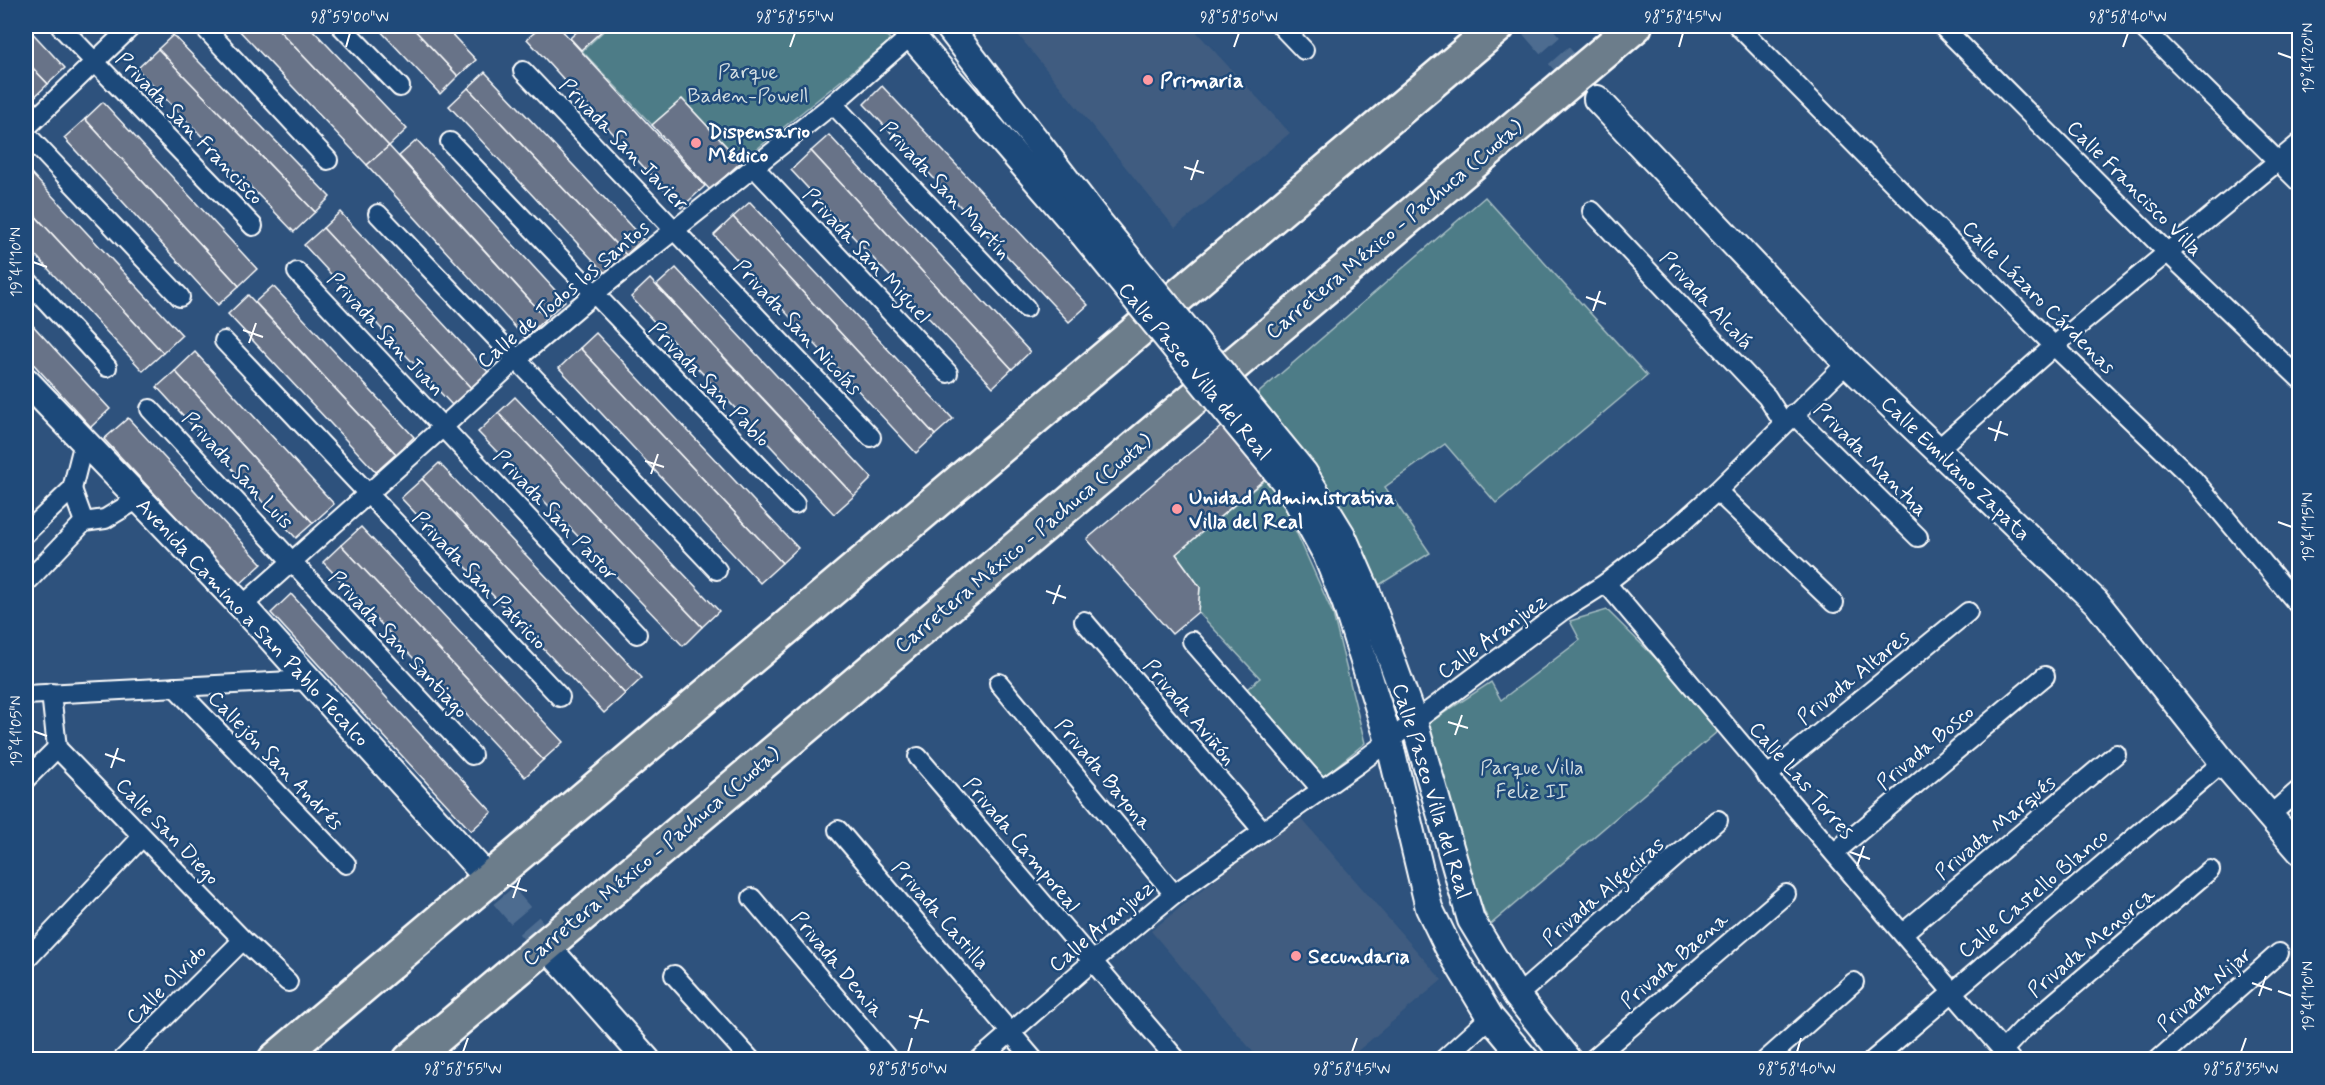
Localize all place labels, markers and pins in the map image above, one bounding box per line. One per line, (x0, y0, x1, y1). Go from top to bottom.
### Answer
place label: Primaria (1160, 67, 1244, 95)
marker: Primaria (1141, 73, 1155, 87)
place label: Dispensario Médico (708, 118, 810, 170)
marker: Dispensario Médico (689, 136, 703, 150)
place label: Unidad Administrativa Villa del Real (1189, 484, 1395, 536)
marker: Unidad Administrativa Villa del Real (1170, 502, 1184, 516)
place label: Secundaria (1308, 943, 1410, 971)
marker: Secundaria (1289, 949, 1303, 963)

